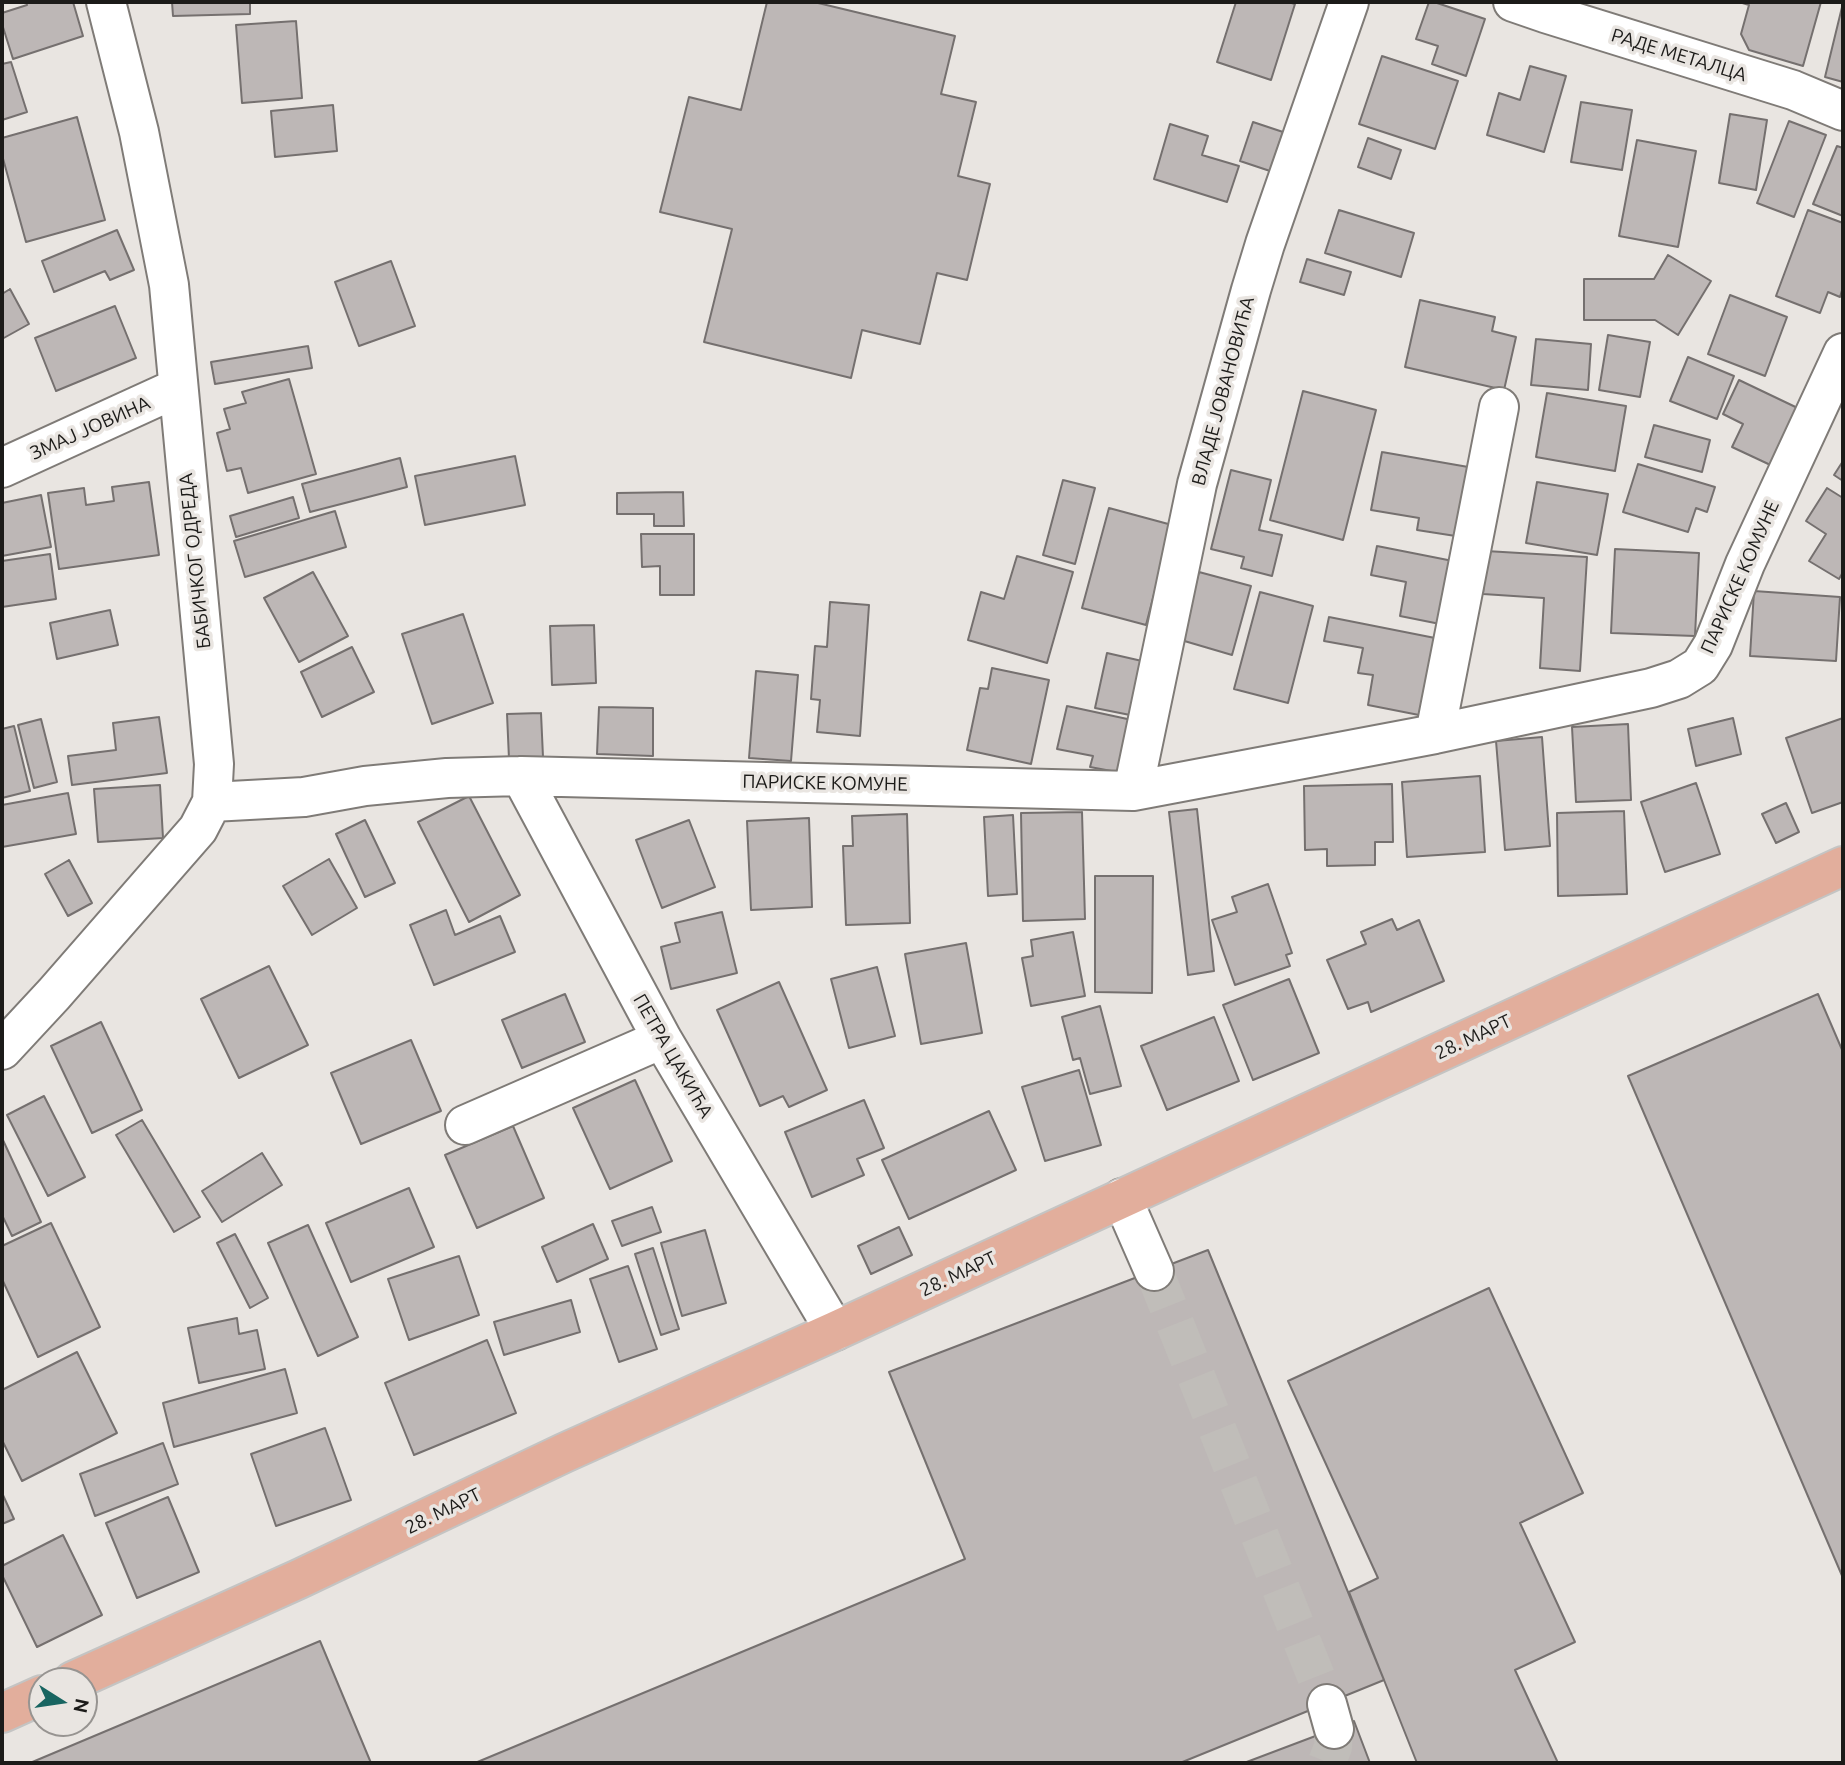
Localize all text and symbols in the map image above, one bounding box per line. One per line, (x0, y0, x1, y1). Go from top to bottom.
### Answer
street label: РАДЕ МЕТАЛЦА (1608, 24, 1750, 86)
street label: ВЛАДЕ ЈОВАНОВИЋА (1187, 294, 1259, 488)
street label: ЗМАЈ ЈОВИНА (26, 391, 154, 465)
street label: БАБИЧКОГ ОДРЕДА (174, 472, 216, 650)
street label: ПАРИСКЕ КОМУНЕ (1696, 497, 1784, 657)
street label: ПАРИСКЕ КОМУНЕ (742, 770, 908, 796)
street label: ПЕТРА ЦАКИЋА (628, 990, 718, 1122)
street label: 28. МАРТ (1431, 1009, 1515, 1065)
street label: 28. МАРТ (916, 1246, 1000, 1302)
street label: 28. МАРТ (401, 1483, 485, 1539)
north arrow (28, 1667, 98, 1737)
text: N (69, 1697, 94, 1715)

